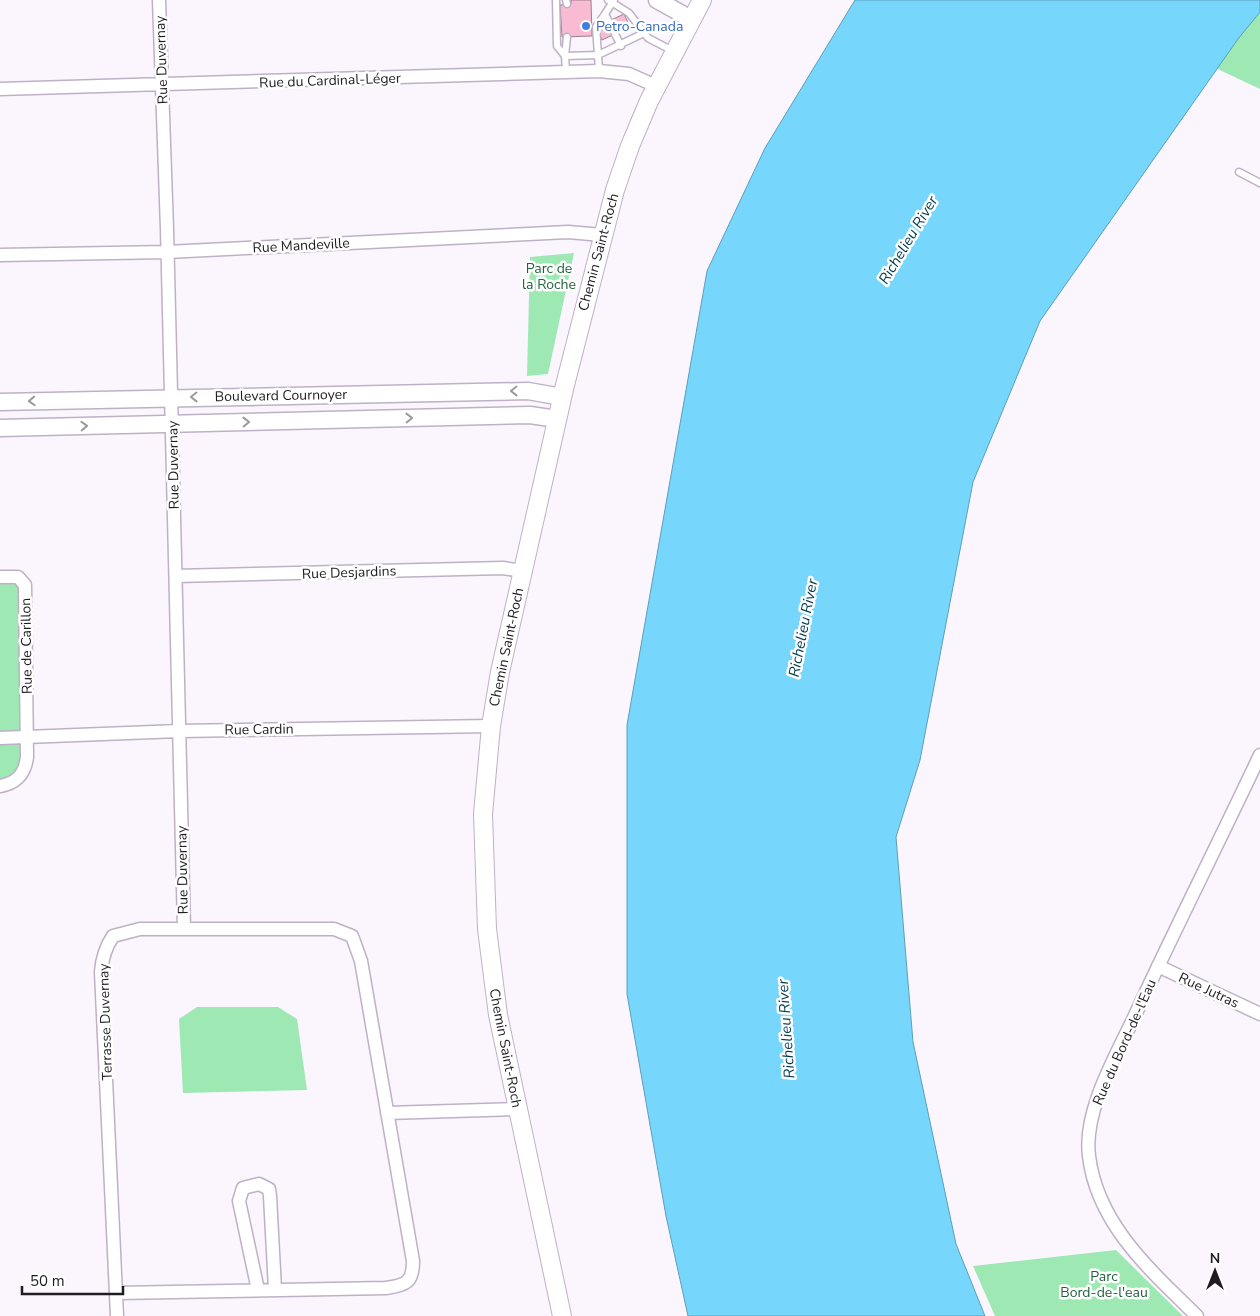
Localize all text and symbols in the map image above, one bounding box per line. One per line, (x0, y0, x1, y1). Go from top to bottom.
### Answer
street label: Rue Duvernay (150, 15, 173, 105)
place label: Petro-Canada (596, 17, 683, 36)
marker: Petro-Canada (580, 20, 592, 32)
street label: Rue du Cardinal-Léger (259, 69, 401, 92)
street label: Chemin Saint-Roch (574, 191, 623, 313)
water label: Richelieu River (874, 192, 943, 288)
street label: Rue Mandeville (252, 233, 350, 258)
park label: Parc de la Roche (522, 259, 576, 294)
street label: Boulevard Cournoyer (215, 385, 347, 406)
one-way arrow (510, 386, 518, 396)
one-way arrow (190, 392, 198, 402)
one-way arrow (28, 396, 36, 407)
one-way arrow (405, 413, 413, 423)
one-way arrow (242, 416, 250, 427)
street label: Rue Duvernay (163, 420, 184, 509)
one-way arrow (80, 421, 88, 431)
street label: Rue Desjardins (301, 561, 397, 584)
water label: Richelieu River (784, 577, 822, 679)
street label: Chemin Saint-Roch (485, 586, 528, 708)
street label: Rue de Carillon (16, 598, 37, 694)
street label: Rue Cardin (224, 719, 294, 740)
street label: Rue Duvernay (172, 825, 193, 914)
street label: Terrasse Duvernay (94, 962, 117, 1081)
street label: Rue Jutras (1175, 968, 1242, 1013)
street label: Rue du Bord-de-l'Eau (1088, 976, 1161, 1108)
water label: Richelieu River (773, 978, 799, 1079)
street label: Chemin Saint-Roch (485, 987, 526, 1109)
north arrow (1190, 1246, 1240, 1296)
text: N (1210, 1249, 1220, 1268)
scale bar (22, 1264, 124, 1296)
park label: Parc Bord-de-l'eau (1060, 1267, 1148, 1302)
text: 50 m (30, 1271, 65, 1291)

